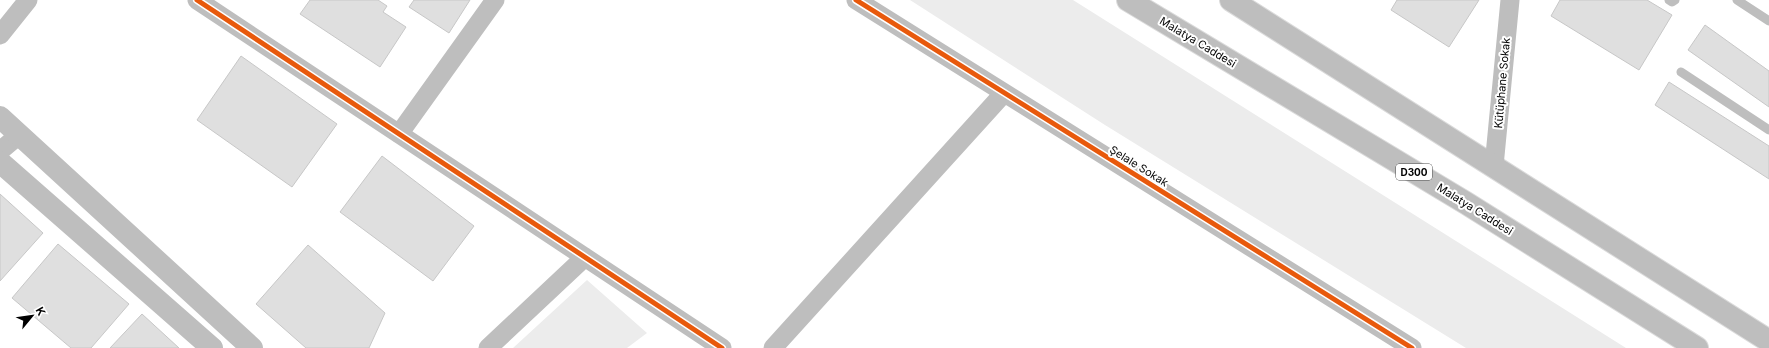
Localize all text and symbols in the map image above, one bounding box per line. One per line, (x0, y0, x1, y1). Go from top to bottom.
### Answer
street label: Malatya Caddesi (1157, 14, 1239, 70)
street label: Kütüphane Sokak (1491, 37, 1513, 129)
street label: Şelale Sokak (1107, 142, 1171, 190)
road number: D300 (1396, 164, 1432, 180)
street label: Malatya Caddesi (1435, 180, 1515, 238)
north arrow (12, 296, 52, 336)
text: K (33, 304, 49, 318)

